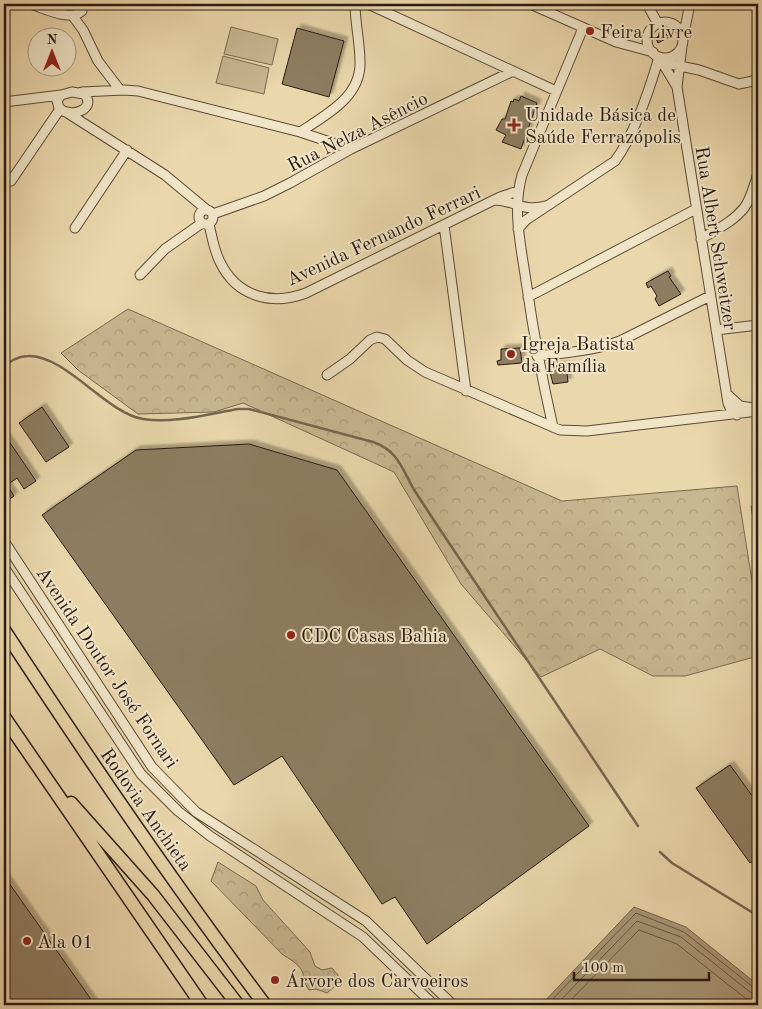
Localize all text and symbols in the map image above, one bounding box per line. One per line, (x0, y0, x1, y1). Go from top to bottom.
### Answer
place label: Feira Livre (600, 24, 692, 43)
marker: Feira Livre (584, 25, 596, 37)
north arrow (28, 28, 78, 78)
text: N (47, 33, 58, 47)
street label: Rua Nelza Asêncio (285, 90, 431, 177)
place label: Unidade Básica de Saúde Ferrazópolis (525, 107, 681, 148)
marker: Unidade Básica de Saúde Ferrazópolis (507, 118, 521, 132)
street label: Rua Albert Schweitzer (691, 145, 738, 332)
street label: Avenida Fernando Ferrari (284, 184, 484, 291)
place label: Igreja Batista da Família (521, 336, 635, 377)
marker: Igreja Batista da Família (505, 348, 517, 360)
street label: Avenida Doutor José Fornari (31, 564, 180, 772)
place label: CDC Casas Bahia (301, 628, 448, 647)
marker: CDC Casas Bahia (285, 629, 297, 641)
street label: Rodovia Anchieta (96, 746, 195, 876)
place label: Ala 01 (37, 934, 93, 953)
marker: Ala 01 (21, 935, 33, 947)
scale bar (574, 949, 710, 981)
text: 100 m (582, 961, 624, 976)
place label: Árvore dos Carvoeiros (285, 969, 468, 992)
marker: Árvore dos Carvoeiros (269, 974, 281, 986)

